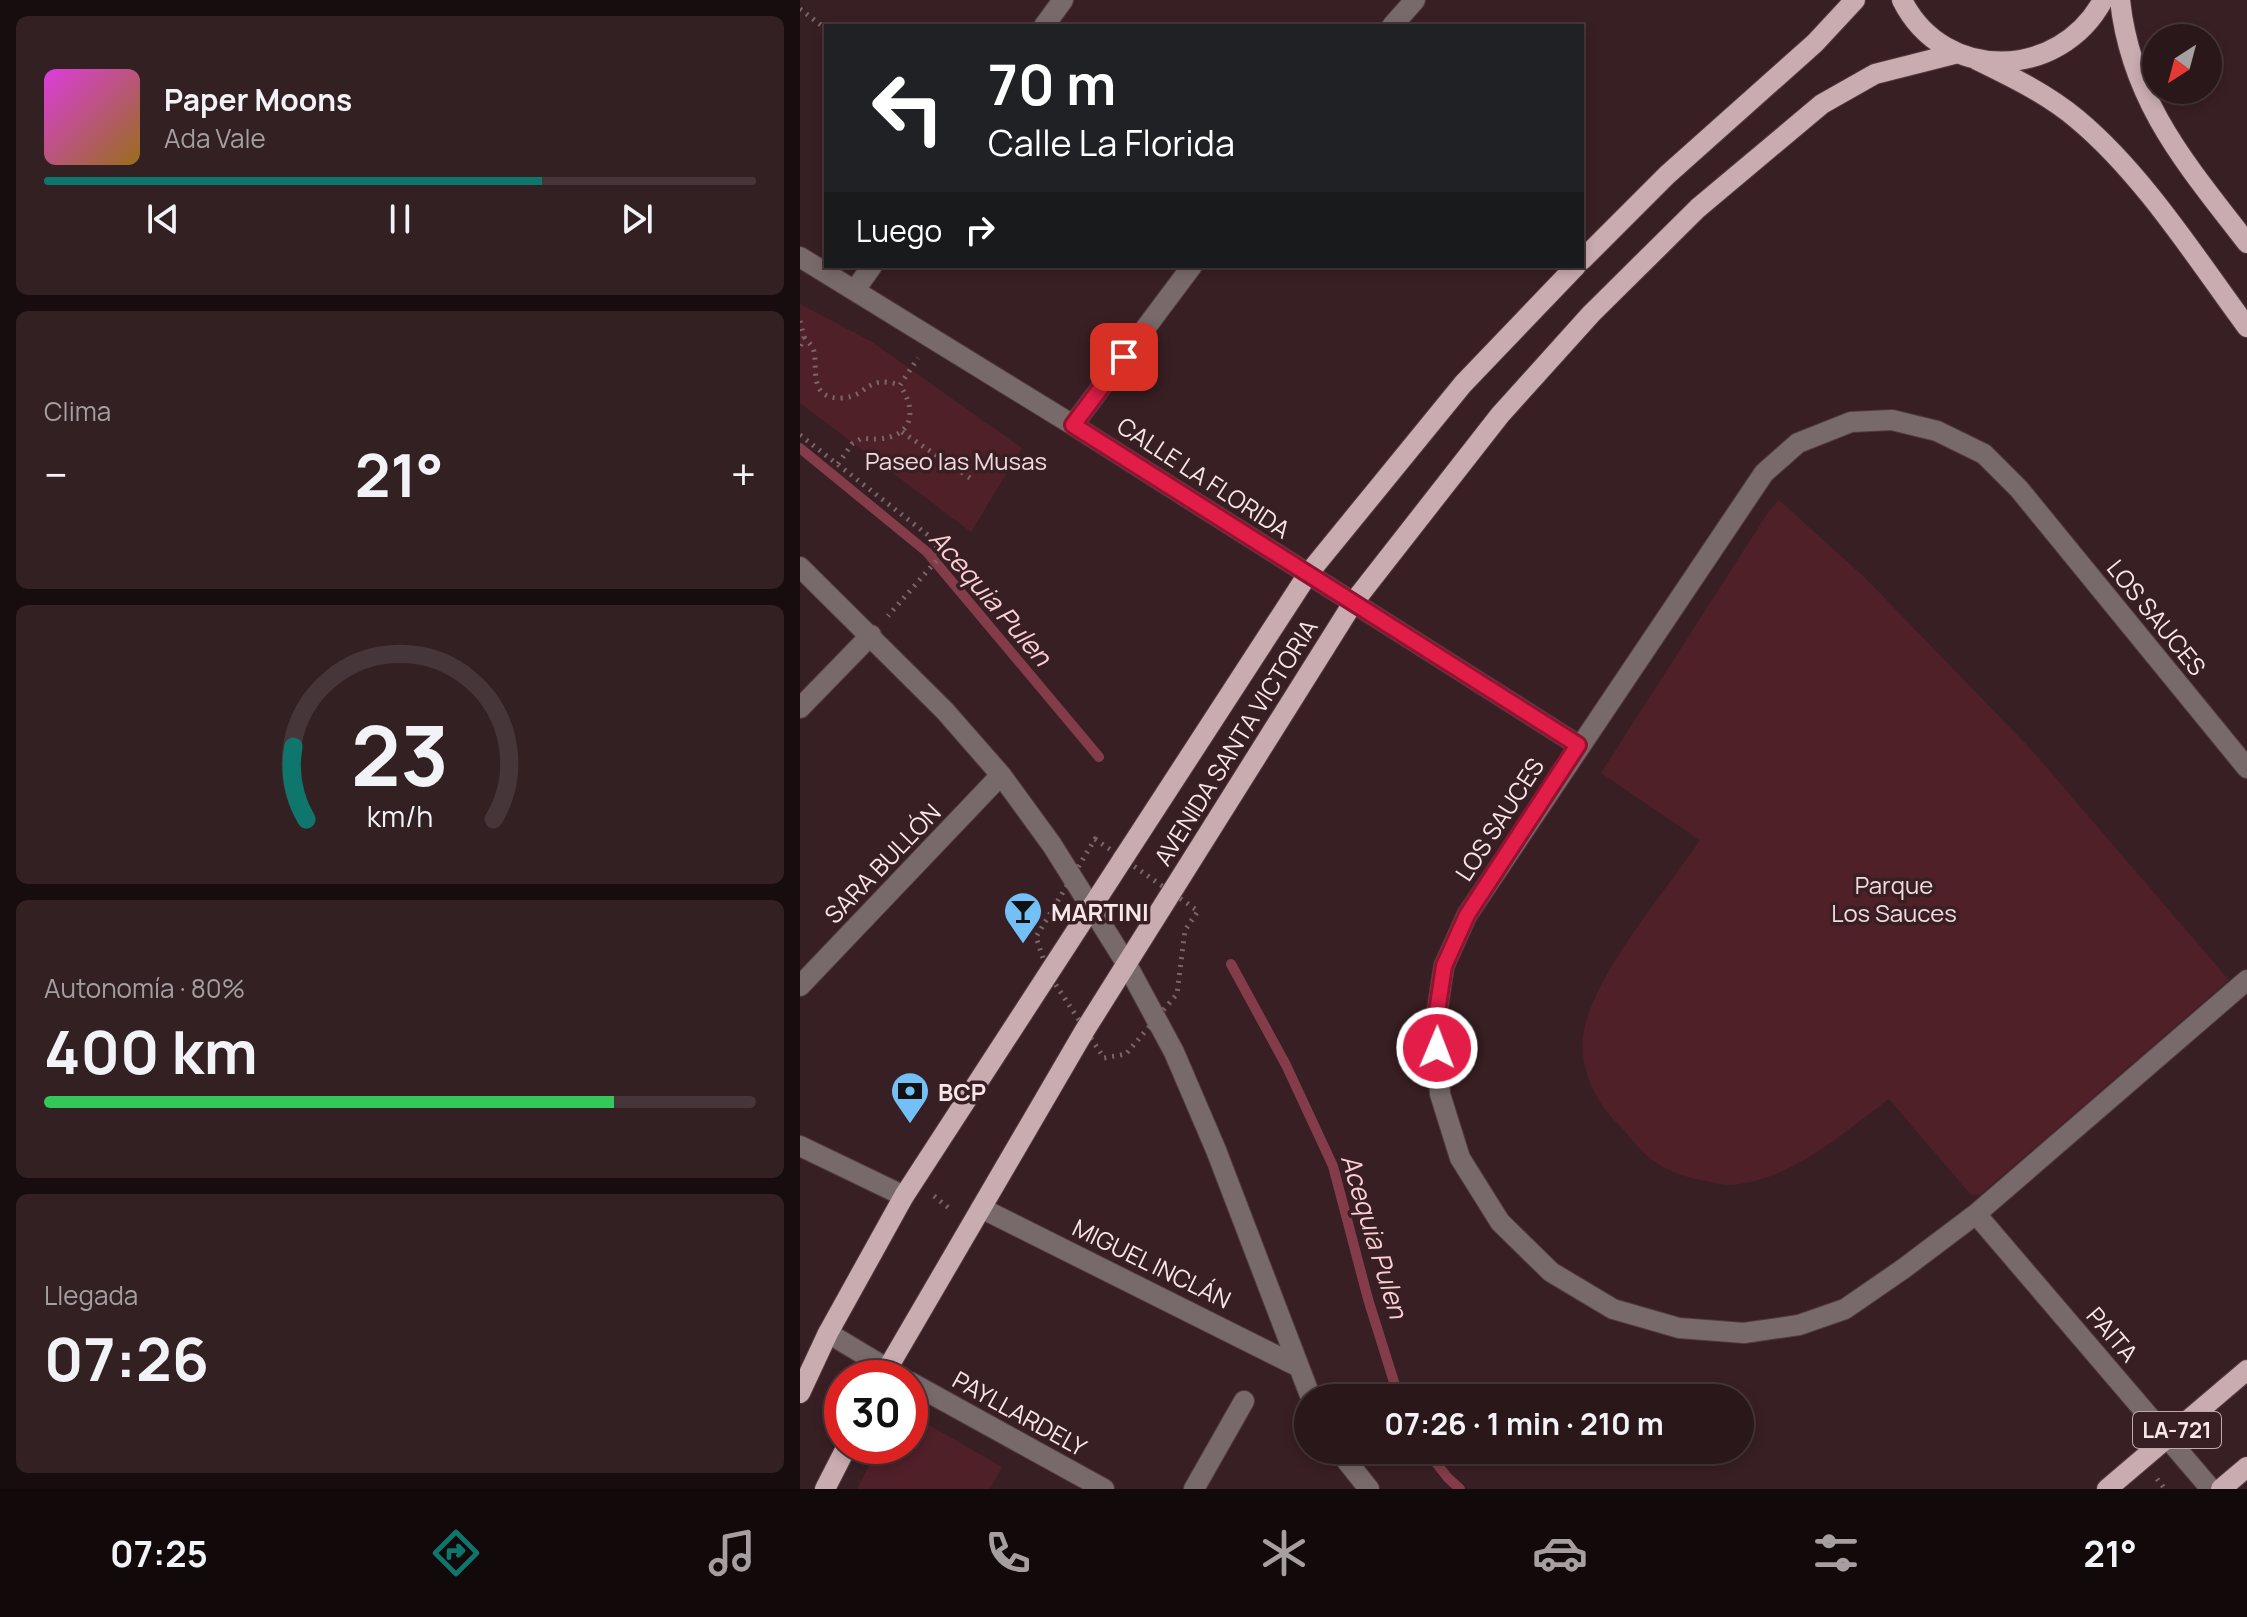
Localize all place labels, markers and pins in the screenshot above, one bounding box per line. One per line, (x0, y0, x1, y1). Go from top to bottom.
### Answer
pin (1090, 323, 1158, 391)
bar icon: MARTINI (1002, 890, 1044, 945)
place label: MARTINI (1051, 895, 1149, 928)
bank icon: BCP (889, 1070, 931, 1125)
place label: BCP (938, 1075, 986, 1108)

